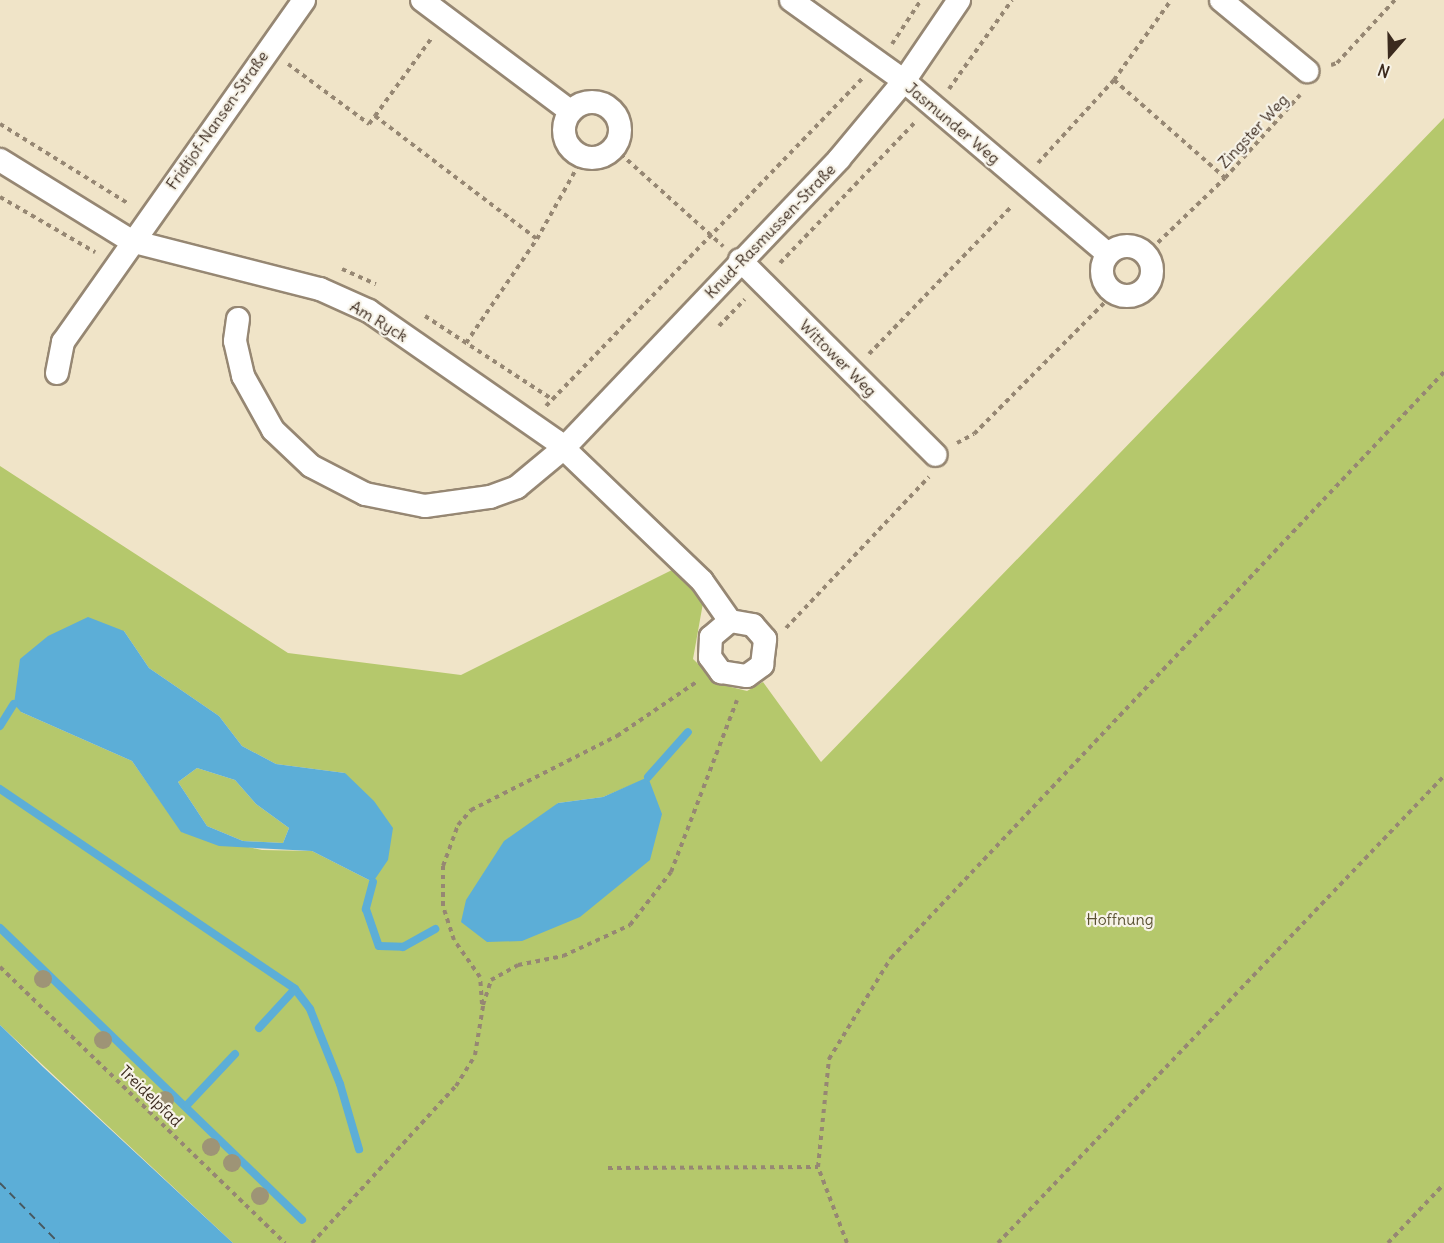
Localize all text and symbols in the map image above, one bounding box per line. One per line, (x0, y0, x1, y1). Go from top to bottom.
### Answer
north arrow (1360, 24, 1420, 84)
street label: Fridtjof-Nansen-Straße (162, 47, 272, 193)
text: N (1375, 60, 1392, 82)
street label: Jasmunder Weg (902, 78, 1004, 168)
street label: Zingster Weg (1214, 90, 1292, 172)
street label: Knud-Rasmussen-Straße (701, 160, 839, 302)
street label: Am Ryck (347, 296, 411, 346)
street label: Wittower Weg (796, 316, 880, 400)
park label: Hoffnung (1086, 909, 1154, 929)
street label: Treidelpfad (116, 1061, 186, 1131)

